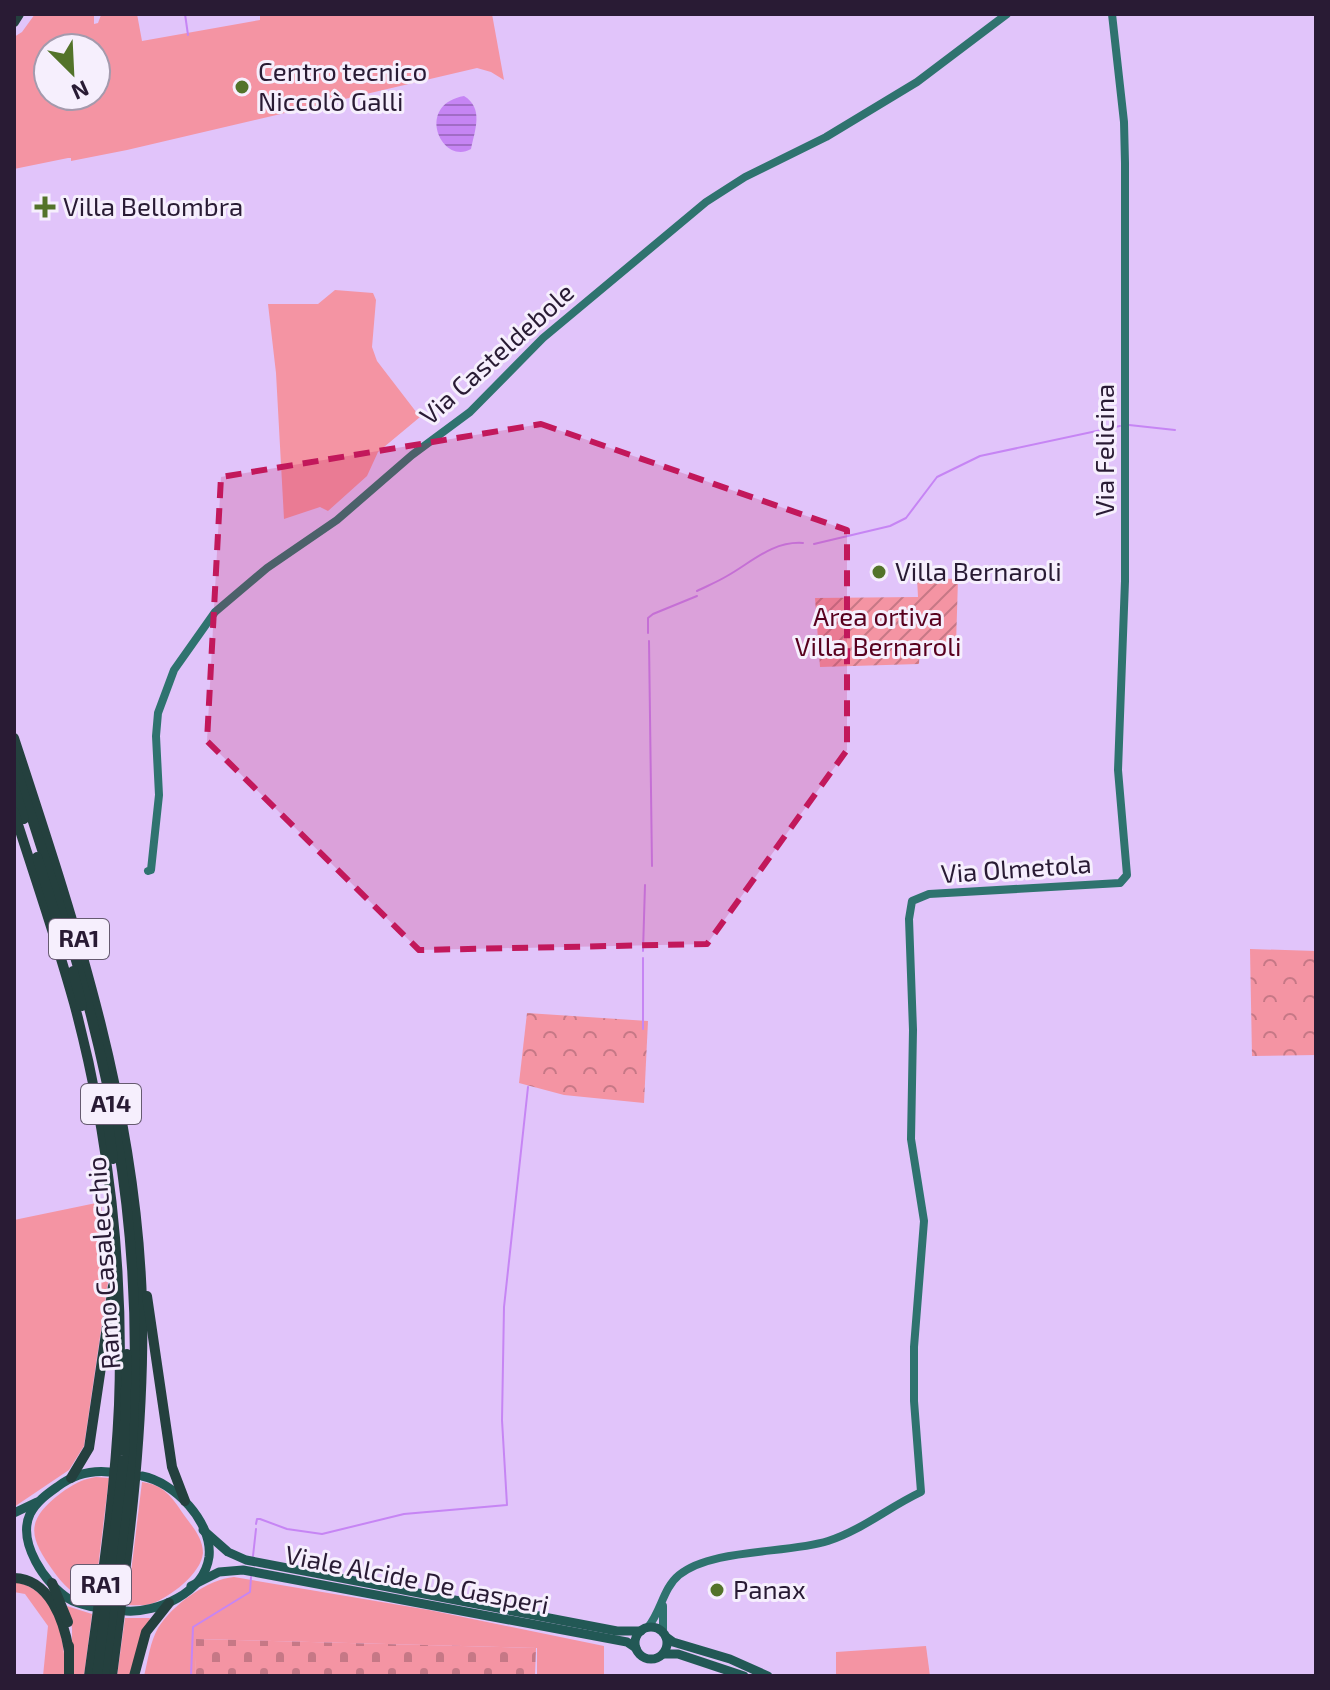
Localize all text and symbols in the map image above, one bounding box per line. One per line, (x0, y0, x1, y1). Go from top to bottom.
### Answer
north arrow (32, 32, 112, 112)
place label: Centro tecnico Niccolò Galli (258, 55, 427, 116)
text: N (68, 76, 93, 106)
marker: Centro tecnico Niccolò Galli (233, 78, 251, 96)
place label: Villa Bellombra (63, 190, 243, 221)
marker: Villa Bellombra (34, 196, 56, 218)
street label: Via Casteldebole (413, 276, 579, 430)
street label: Via Felicina (1088, 384, 1119, 516)
place label: Villa Bernaroli (895, 555, 1062, 586)
marker: Villa Bernaroli (870, 563, 888, 581)
park label: Area ortiva Villa Bernaroli (795, 600, 961, 661)
street label: Via Olmetola (940, 847, 1092, 888)
road number: RA1 (49, 919, 109, 959)
road number: A14 (81, 1084, 141, 1124)
street label: Ramo Casalecchio (80, 1156, 125, 1371)
street label: Viale Alcide De Gasperi (283, 1538, 552, 1619)
road number: RA1 (71, 1565, 131, 1605)
place label: Panax (733, 1573, 806, 1604)
marker: Panax (708, 1581, 726, 1599)

